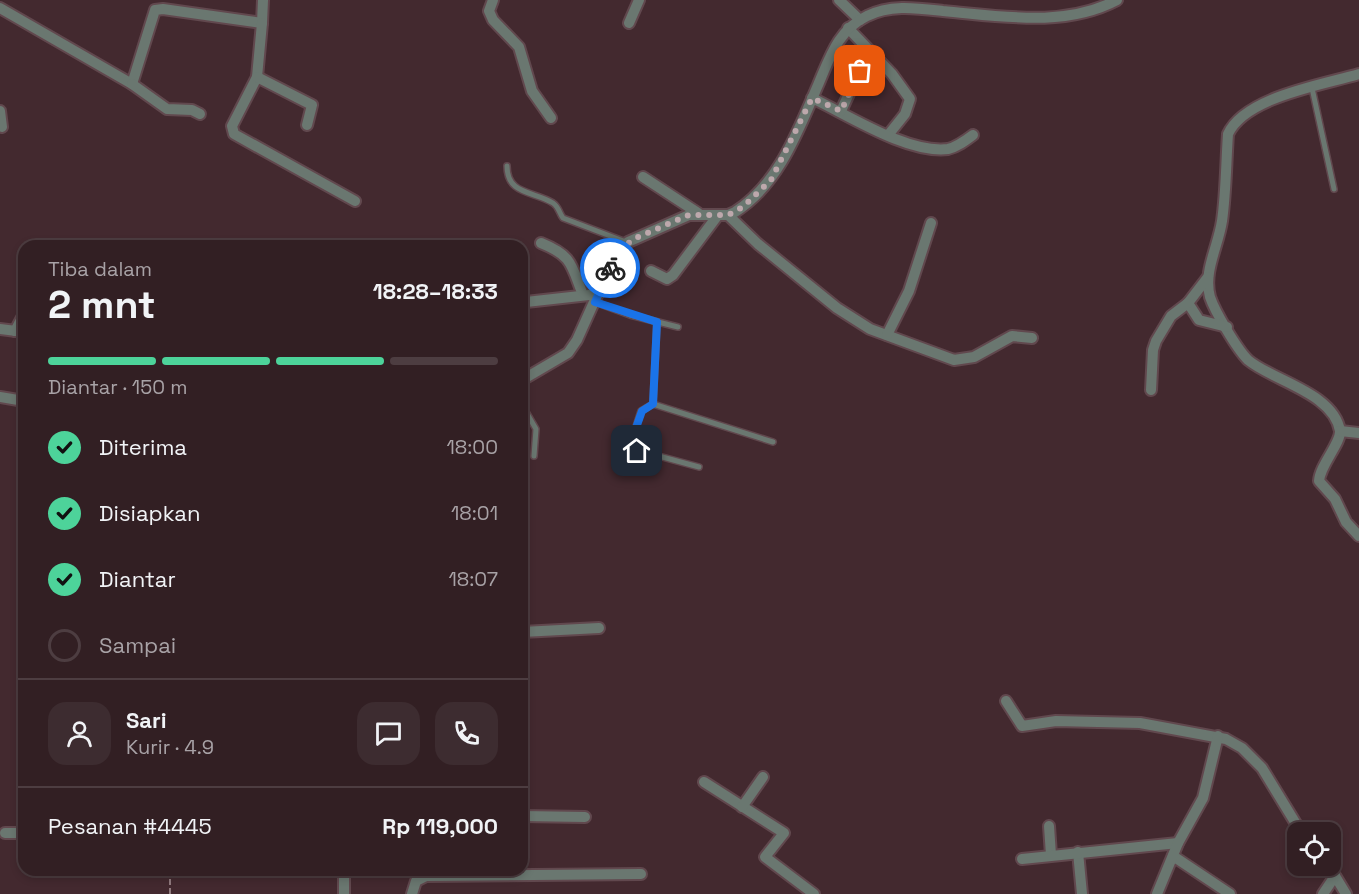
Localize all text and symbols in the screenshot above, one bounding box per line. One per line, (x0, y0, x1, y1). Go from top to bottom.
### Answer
pin (834, 45, 885, 96)
icon: bag (843, 54, 876, 87)
courier (580, 238, 640, 298)
icon: bike (594, 252, 627, 285)
text: Tiba dalam (48, 256, 152, 282)
text: 18:28–18:33 (373, 277, 498, 305)
text: 2 mnt (48, 280, 156, 329)
text: Diantar · 150 m (48, 374, 187, 400)
pin (611, 425, 662, 476)
icon: check (48, 431, 81, 464)
text: Diterima (99, 433, 187, 461)
text: 18:00 (446, 434, 498, 460)
icon: home (620, 434, 653, 467)
icon: check (48, 497, 81, 530)
text: Disiapkan (99, 499, 201, 527)
text: 18:01 (451, 500, 498, 526)
icon: check (48, 563, 81, 596)
text: Diantar (99, 565, 176, 593)
text: 18:07 (448, 566, 498, 592)
text: Sampai (99, 631, 176, 659)
button: person (48, 702, 111, 765)
button: chat (357, 702, 420, 765)
button: phone (435, 702, 498, 765)
text: Sari (126, 706, 167, 734)
text: Kurir · 4.9 (126, 734, 214, 760)
text: Pesanan #4445 (48, 812, 212, 840)
text: Rp 119,000 (382, 812, 498, 840)
map controls (1287, 822, 1341, 876)
button: locate (1287, 822, 1341, 876)

